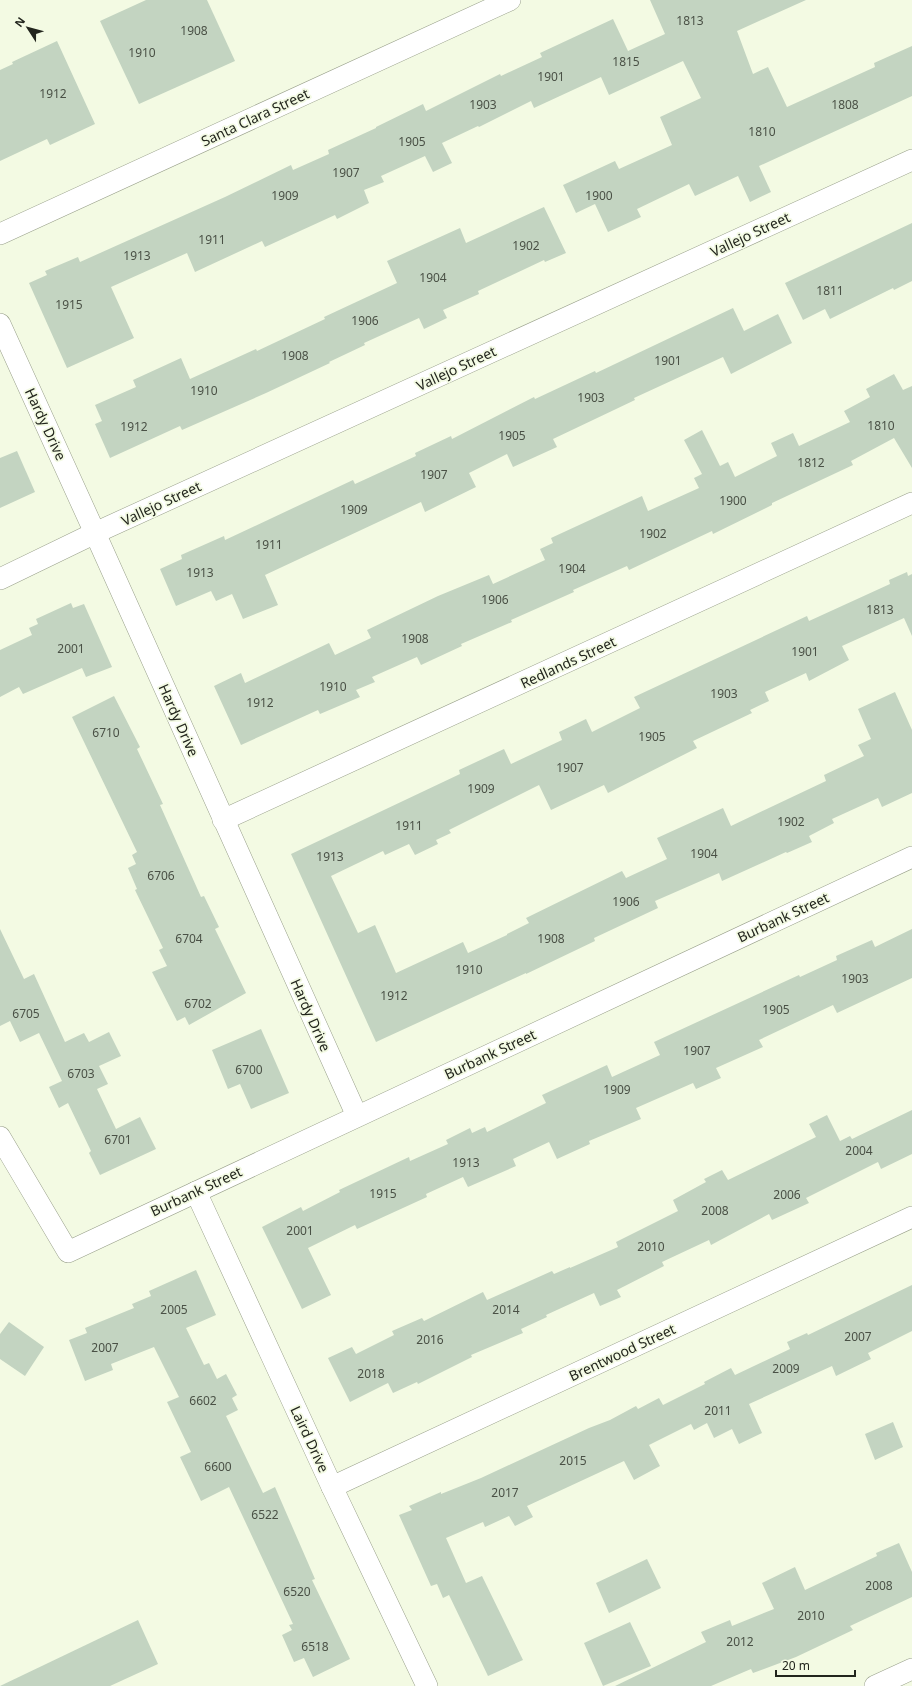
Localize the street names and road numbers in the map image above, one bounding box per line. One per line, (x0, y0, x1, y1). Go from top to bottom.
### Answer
street label: Santa Clara Street (198, 84, 312, 150)
street label: Vallejo Street (707, 207, 793, 261)
street label: Vallejo Street (413, 341, 499, 395)
street label: Hardy Drive (21, 385, 71, 463)
street label: Vallejo Street (118, 476, 204, 530)
street label: Redlands Street (517, 632, 619, 692)
street label: Hardy Drive (155, 681, 204, 759)
street label: Burbank Street (734, 888, 832, 946)
street label: Hardy Drive (287, 976, 336, 1054)
street label: Burbank Street (441, 1025, 539, 1083)
street label: Burbank Street (147, 1162, 245, 1220)
street label: Brentwood Street (566, 1319, 678, 1385)
street label: Laird Drive (286, 1403, 334, 1475)

